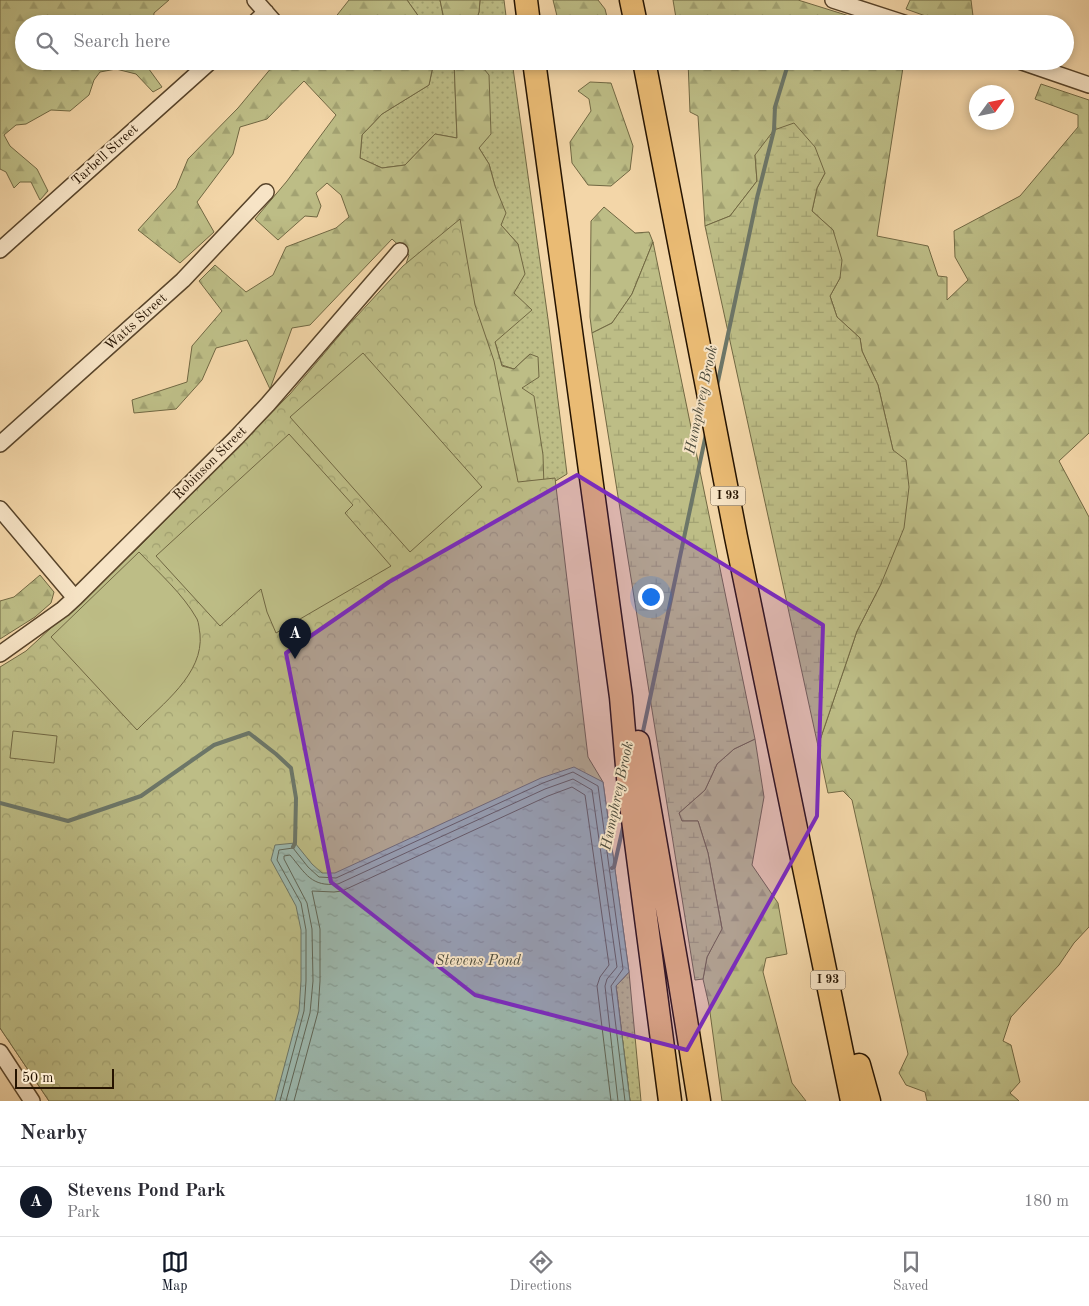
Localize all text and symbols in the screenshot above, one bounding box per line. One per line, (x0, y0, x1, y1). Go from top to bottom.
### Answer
search box (15, 15, 1074, 70)
icon: search (33, 29, 61, 57)
text: Search here (73, 33, 170, 52)
north arrow (969, 85, 1014, 130)
street label: Tarbell Street (69, 122, 141, 188)
street label: Watts Street (102, 291, 170, 353)
water label: Humphrey Brook (683, 344, 721, 457)
street label: Robinson Street (171, 424, 249, 502)
road number: I 93 (710, 486, 746, 506)
your location (638, 584, 664, 610)
pin: A (279, 618, 311, 659)
water label: Humphrey Brook (599, 740, 637, 853)
water label: Stevens Pond (435, 954, 522, 969)
road number: I 93 (810, 970, 846, 990)
scale bar (15, 1066, 114, 1089)
text: 50 m (22, 1071, 53, 1085)
text: Nearby (20, 1123, 88, 1144)
text: Stevens Pond Park (67, 1182, 226, 1201)
text: A (30, 1194, 42, 1210)
text: 180 m (1024, 1194, 1069, 1210)
text: Park (67, 1205, 100, 1221)
tab: Map (161, 1248, 189, 1295)
tab: Directions (510, 1248, 572, 1295)
tab: Saved (893, 1248, 928, 1295)

